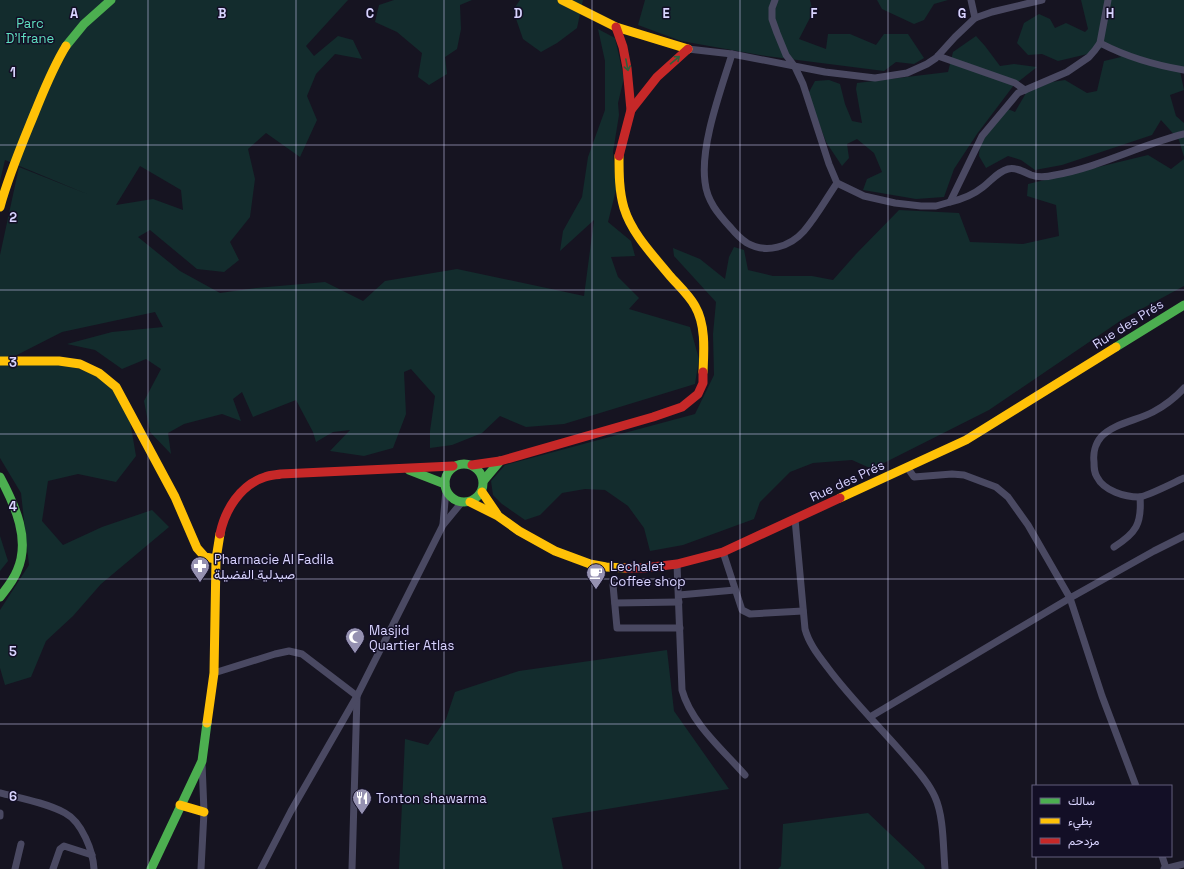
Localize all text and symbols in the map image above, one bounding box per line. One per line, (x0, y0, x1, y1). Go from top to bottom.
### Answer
text: A (70, 5, 79, 22)
text: B (218, 5, 227, 22)
text: C (366, 5, 374, 22)
text: D (514, 5, 523, 22)
text: E (662, 5, 670, 22)
text: F (811, 5, 818, 22)
text: G (958, 5, 966, 22)
text: H (1106, 5, 1114, 22)
park label: Parc D'Ifrane (6, 15, 54, 47)
one-way arrow (670, 55, 680, 64)
one-way arrow (623, 58, 631, 71)
text: 1 (10, 64, 16, 81)
text: 2 (9, 209, 17, 226)
street label: Rue des Prés (1089, 295, 1167, 353)
text: 3 (9, 354, 17, 371)
street label: Rue des Prés (807, 456, 887, 506)
text: 4 (9, 498, 17, 515)
place label: Pharmacie Al Fadila صيدلية الفضيلة (214, 551, 334, 583)
pharmacy icon: Pharmacie Al Fadila صيدلية الفضيلة (189, 555, 211, 583)
place label: Lechalet Coffee shop (610, 558, 686, 590)
cafe icon: Lechalet Coffee shop (585, 562, 607, 590)
place label: Masjid Quartier Atlas (369, 622, 454, 654)
mosque icon: Masjid Quartier Atlas (344, 626, 366, 654)
text: 5 (9, 643, 17, 660)
legend (1032, 785, 1172, 857)
restaurant icon: Tonton shawarma (351, 787, 373, 815)
text: 6 (9, 788, 17, 805)
place label: Tonton shawarma (376, 790, 487, 807)
text: سالك (1068, 793, 1095, 809)
text: بطيء (1068, 813, 1092, 831)
text: مزدحم (1068, 833, 1099, 849)

